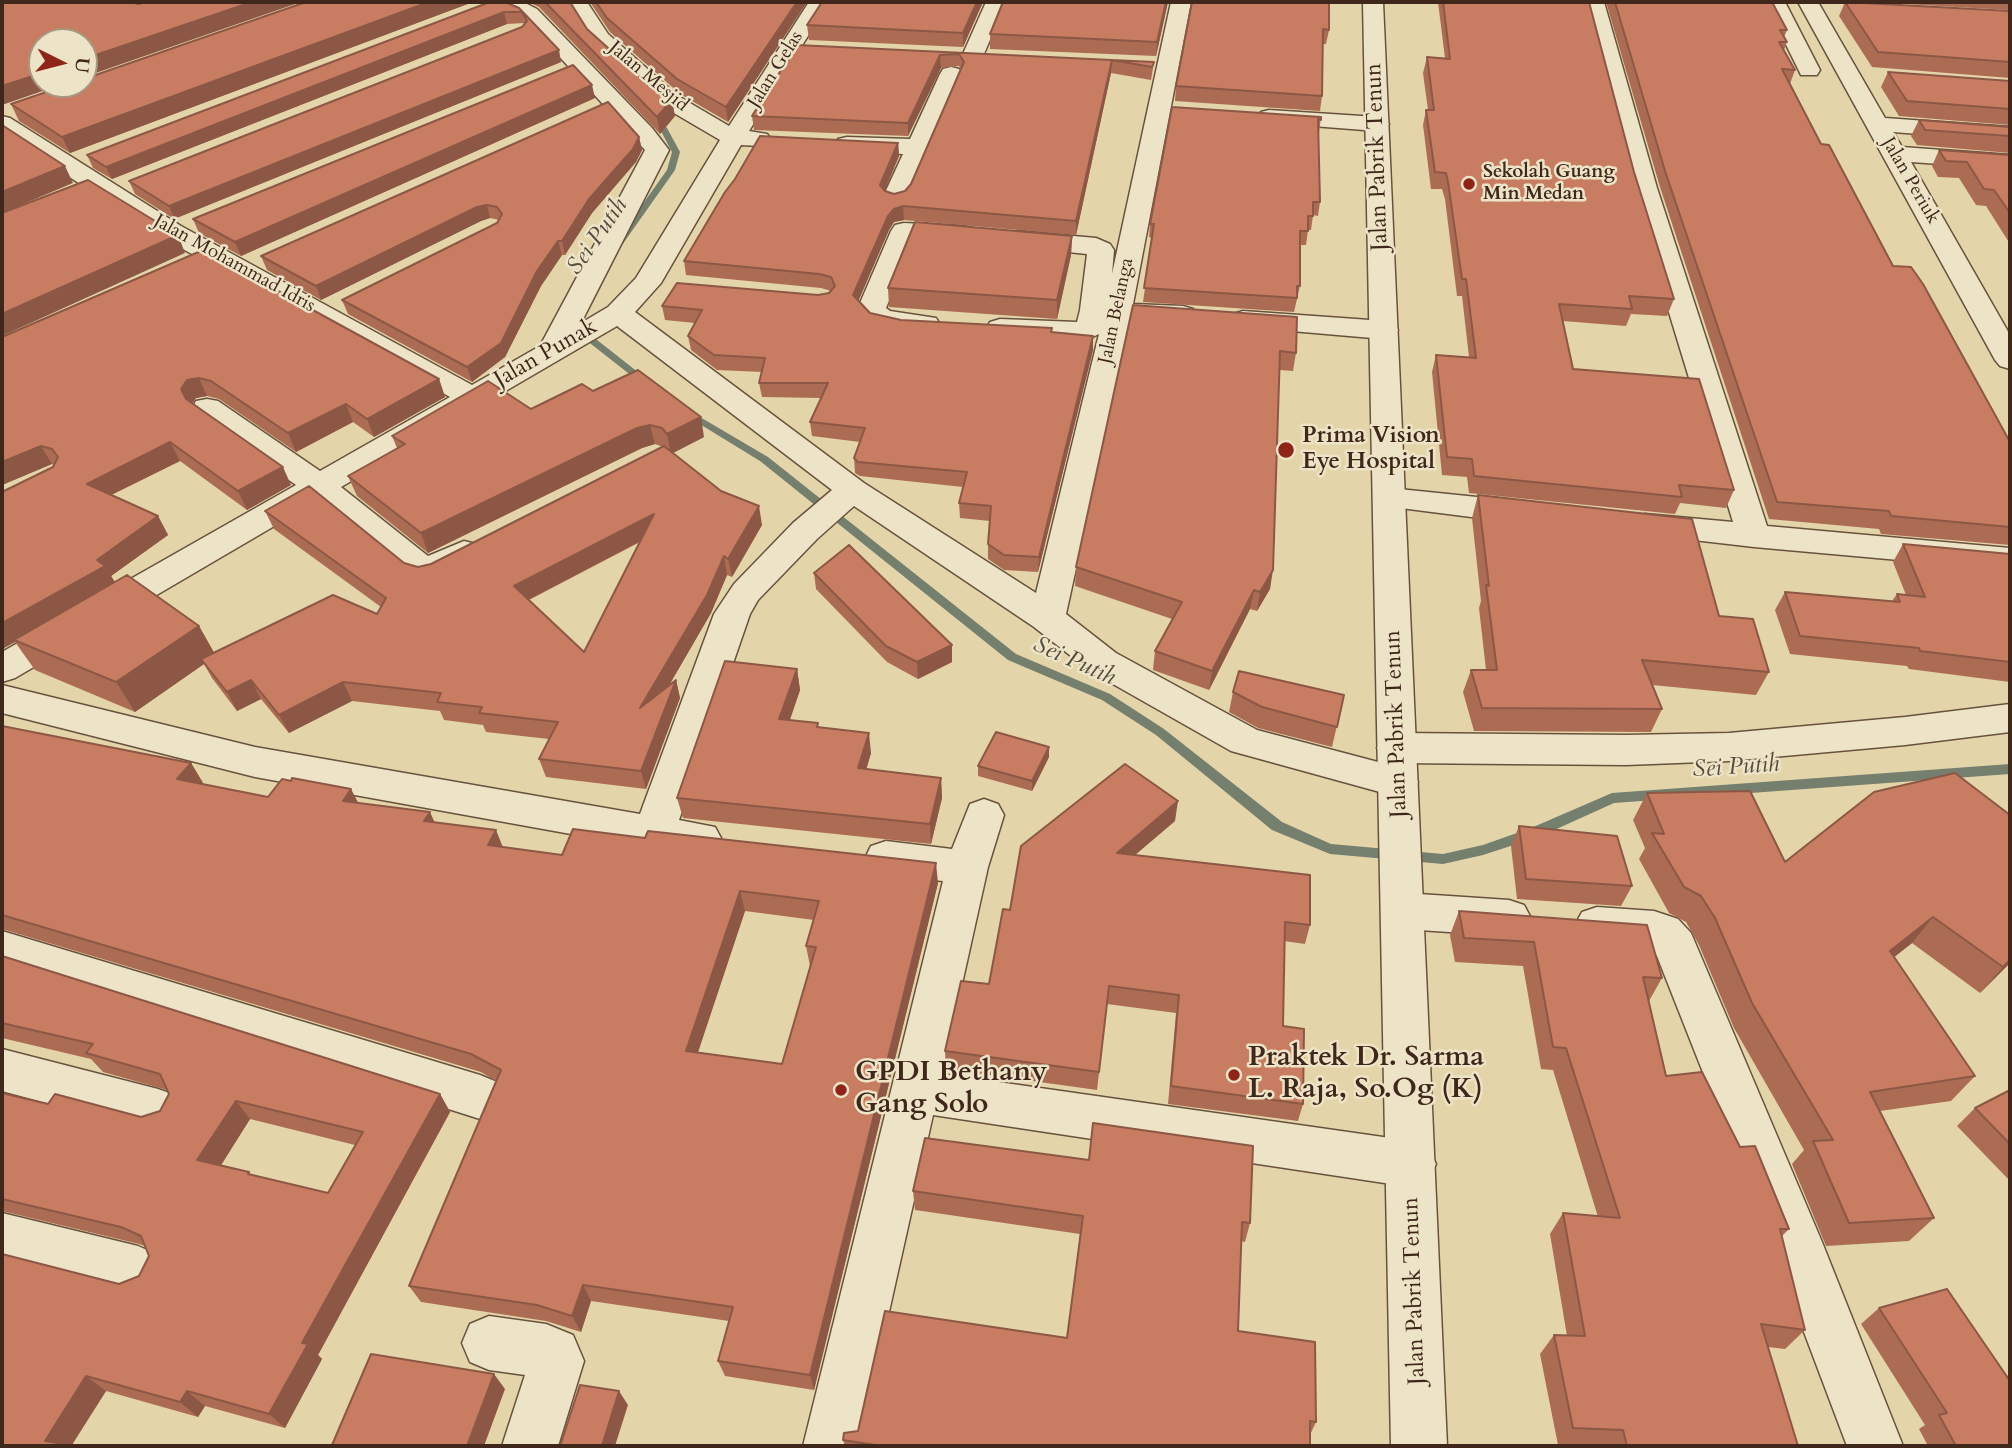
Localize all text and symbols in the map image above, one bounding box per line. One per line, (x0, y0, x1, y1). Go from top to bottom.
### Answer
street label: Jalan Gelas (743, 27, 809, 113)
north arrow (28, 28, 98, 98)
street label: Jalan Mesjid (603, 37, 693, 117)
text: U (68, 56, 96, 74)
street label: Jalan Pabrik Tenun (1361, 63, 1395, 251)
street label: Jalan Periuk (1876, 134, 1944, 228)
place label: Sekolah Guang Min Medan (1483, 162, 1615, 206)
marker: Sekolah Guang Min Medan (1461, 176, 1477, 192)
water label: Sei Putih (561, 193, 635, 281)
street label: Jalan Mohammad Idris (149, 210, 319, 318)
street label: Jalan Belanga (1095, 256, 1139, 366)
street label: Jalan Punak (490, 313, 602, 395)
place label: Prima Vision Eye Hospital (1302, 423, 1440, 477)
marker: Prima Vision Eye Hospital (1276, 440, 1296, 460)
street label: Jalan Pabrik Tenun (1380, 630, 1414, 818)
water label: Sei Putih (1028, 631, 1120, 693)
water label: Sei Putih (1692, 751, 1780, 785)
place label: Praktek Dr. Sarma L. Raja, So.Og (K) (1248, 1042, 1484, 1108)
place label: GPDI Bethany Gang Solo (855, 1057, 1047, 1123)
marker: Praktek Dr. Sarma L. Raja, So.Og (K) (1226, 1067, 1242, 1083)
marker: GPDI Bethany Gang Solo (833, 1082, 849, 1098)
street label: Jalan Pabrik Tenun (1398, 1197, 1432, 1385)

